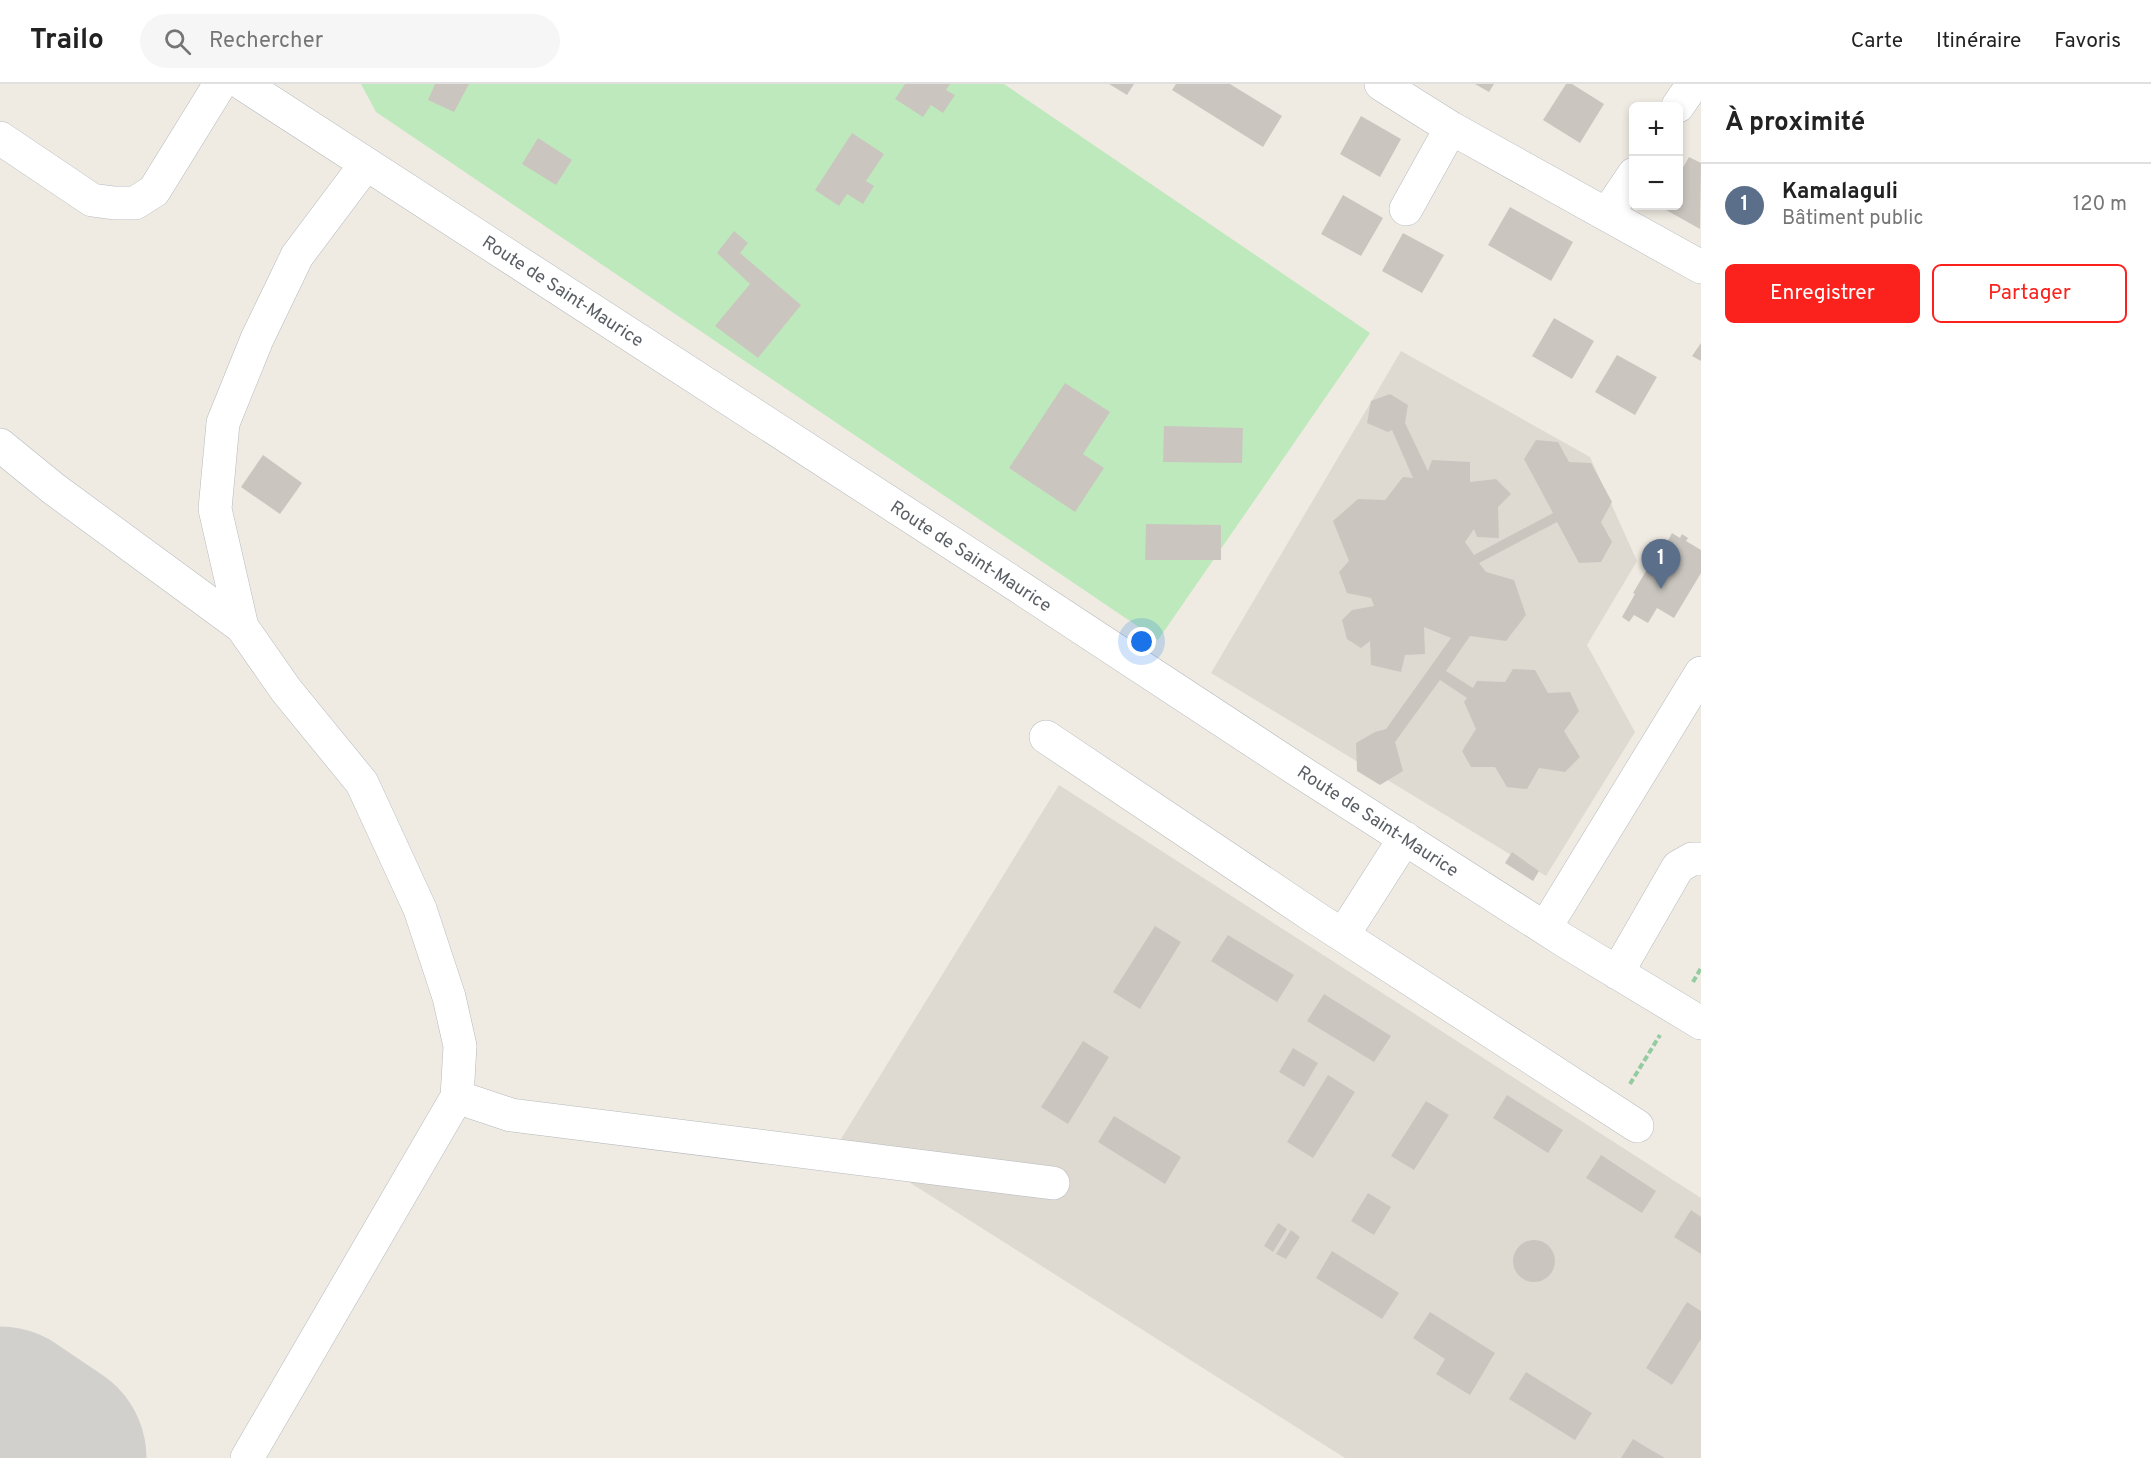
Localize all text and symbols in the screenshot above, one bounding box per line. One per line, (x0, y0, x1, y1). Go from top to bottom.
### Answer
search box (140, 14, 560, 68)
text: Trailo (30, 23, 104, 59)
icon: search (161, 25, 194, 58)
text: Rechercher (209, 28, 323, 55)
text: Carte (1851, 28, 1903, 55)
text: Itinéraire (1936, 28, 2021, 55)
text: Favoris (2054, 28, 2121, 55)
map controls (1629, 102, 1683, 210)
button: + (1629, 102, 1683, 156)
text: À proximité (1725, 107, 1865, 140)
button: − (1629, 156, 1683, 210)
text: Kamalaguli (1782, 179, 1898, 206)
text: 1 (1741, 192, 1749, 218)
text: 120 m (2073, 192, 2127, 218)
text: Bâtiment public (1782, 206, 1923, 232)
street label: Route de Saint-Maurice (477, 231, 647, 353)
button: Enregistrer (1725, 264, 1920, 323)
button: Partager (1932, 264, 2127, 323)
street label: Route de Saint-Maurice (885, 496, 1055, 618)
pin: 1 (1642, 540, 1680, 589)
your location (1127, 627, 1156, 656)
street label: Route de Saint-Maurice (1292, 761, 1462, 883)

